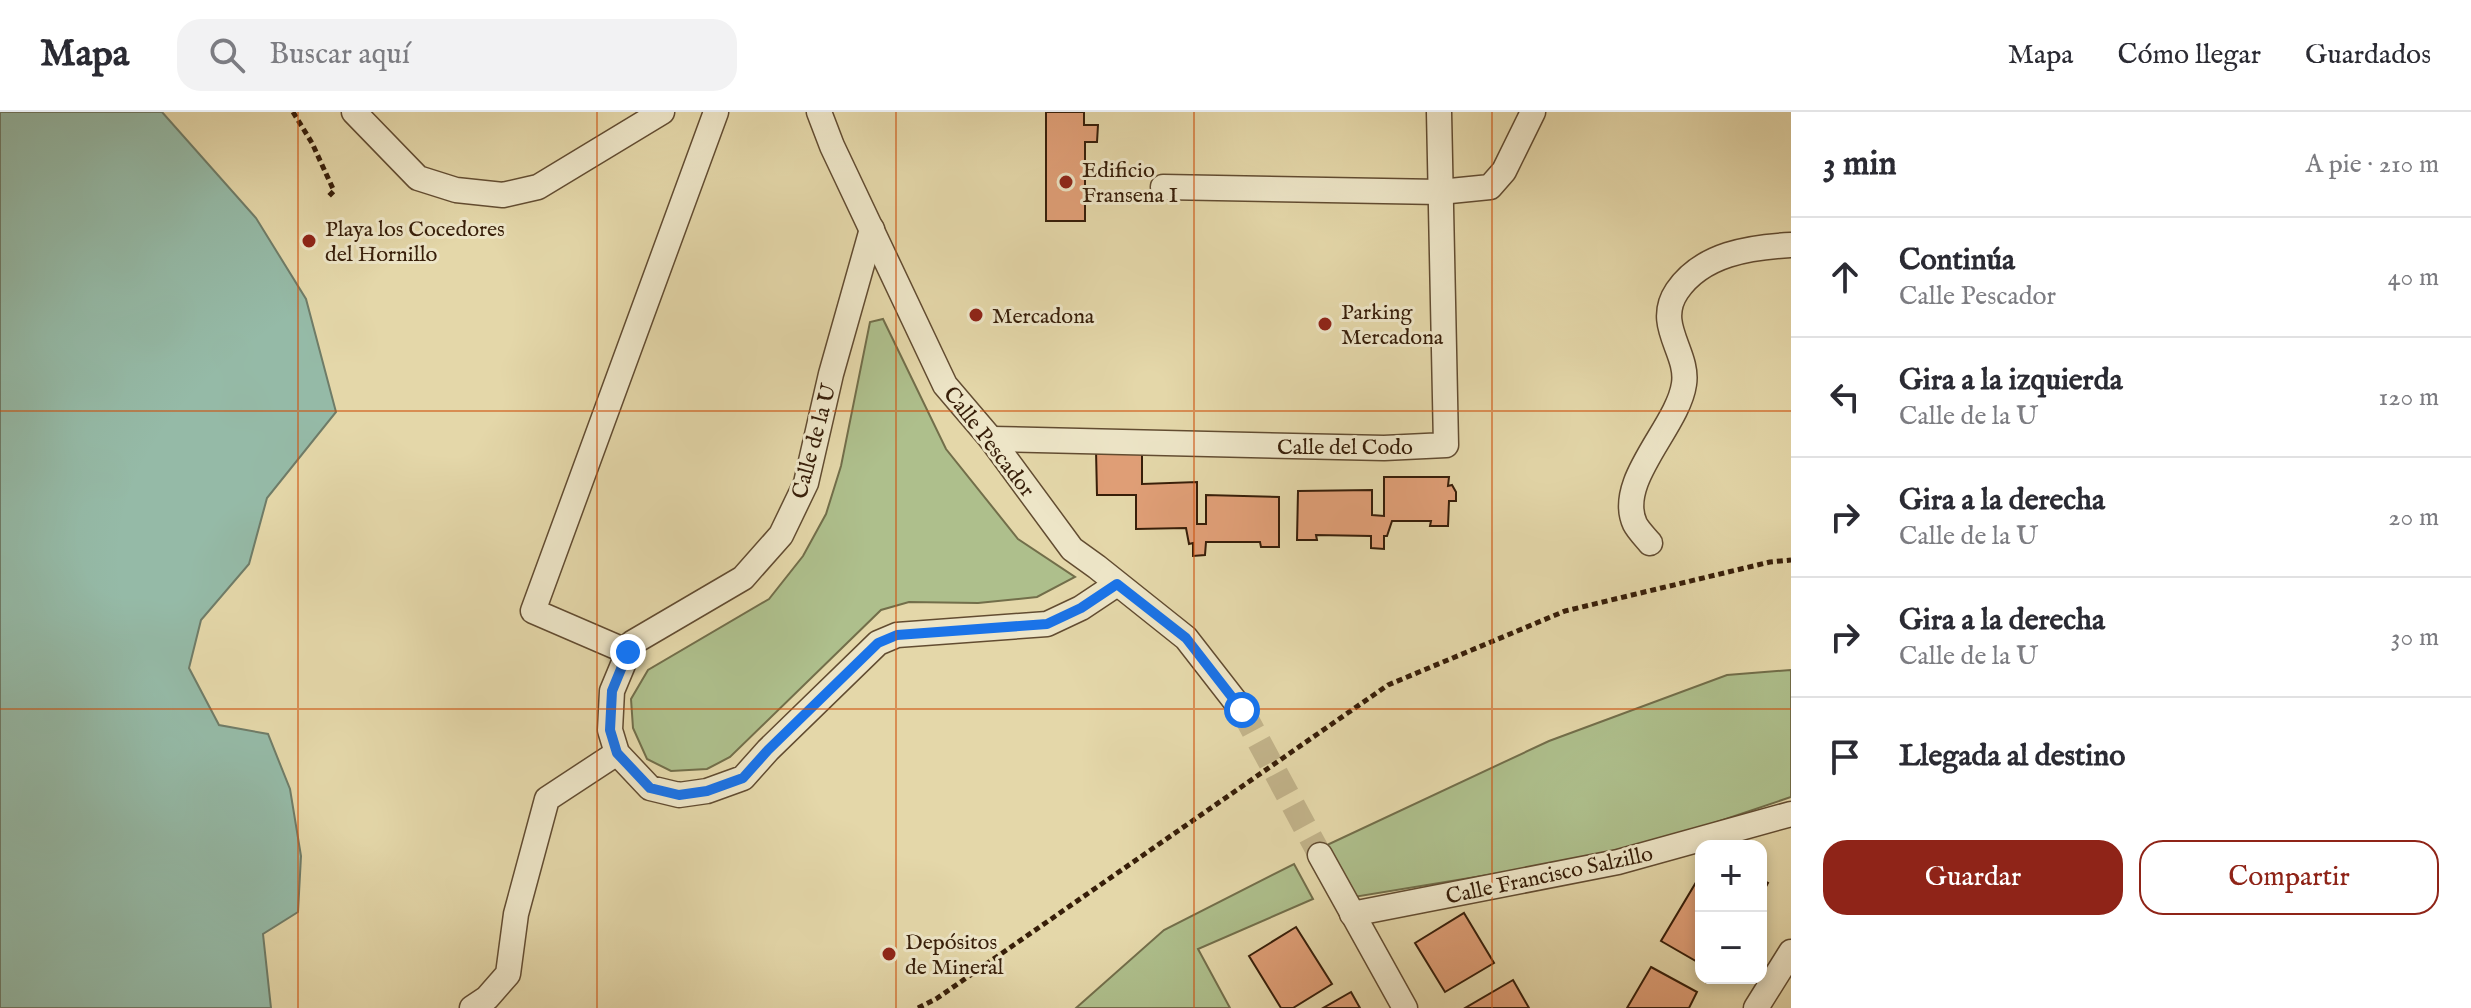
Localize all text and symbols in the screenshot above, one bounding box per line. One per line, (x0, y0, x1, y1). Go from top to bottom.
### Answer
search box (177, 19, 737, 91)
text: Mapa (40, 31, 129, 79)
icon: search (205, 33, 249, 77)
text: Buscar aquí (269, 36, 410, 74)
text: Mapa (2008, 38, 2073, 73)
text: Cómo llegar (2117, 38, 2261, 73)
text: Guardados (2305, 38, 2431, 73)
text: 3 min (1823, 143, 1897, 186)
text: A pie · 210 m (2306, 148, 2439, 181)
place label: Edificio Fransena I (1082, 157, 1178, 210)
marker: Edificio Fransena I (1057, 173, 1075, 191)
place label: Playa los Cocedores del Hornillo (325, 216, 505, 269)
marker: Playa los Cocedores del Hornillo (300, 232, 318, 250)
text: Continúa (1899, 242, 2015, 280)
icon: ahead (1823, 255, 1867, 299)
text: 40 m (2388, 261, 2439, 294)
text: Calle Pescador (1899, 280, 2056, 313)
place label: Parking Mercadona (1341, 299, 1444, 352)
place label: Mercadona (992, 303, 1095, 331)
marker: Mercadona (967, 306, 985, 324)
marker: Parking Mercadona (1316, 315, 1334, 333)
text: Gira a la izquierda (1899, 362, 2123, 400)
icon: left (1823, 375, 1867, 419)
street label: Calle de la U (786, 381, 844, 502)
street label: Calle Pescador (936, 381, 1040, 503)
text: 120 m (2379, 381, 2439, 414)
text: Calle de la U (1899, 400, 2038, 433)
street label: Calle del Codo (1277, 434, 1413, 462)
text: Gira a la derecha (1899, 482, 2105, 520)
icon: right (1823, 495, 1867, 539)
text: 20 m (2388, 501, 2439, 534)
text: Calle de la U (1899, 520, 2038, 553)
text: Gira a la derecha (1899, 602, 2105, 640)
icon: right (1823, 615, 1867, 659)
text: 30 m (2391, 621, 2439, 654)
route end (610, 634, 646, 670)
text: Calle de la U (1899, 640, 2038, 673)
route start (1224, 692, 1260, 728)
icon: arrive (1823, 735, 1867, 779)
text: Llegada al destino (1899, 738, 2125, 776)
street label: Calle Francisco Salzillo (1443, 840, 1656, 912)
map controls (1695, 840, 1767, 984)
button: + (1695, 840, 1767, 912)
button: Guardar (1823, 840, 2123, 915)
button: Compartir (2139, 840, 2439, 915)
button: − (1695, 912, 1767, 984)
place label: Depósitos de Mineral (905, 929, 1004, 982)
marker: Depósitos de Mineral (880, 945, 898, 963)

